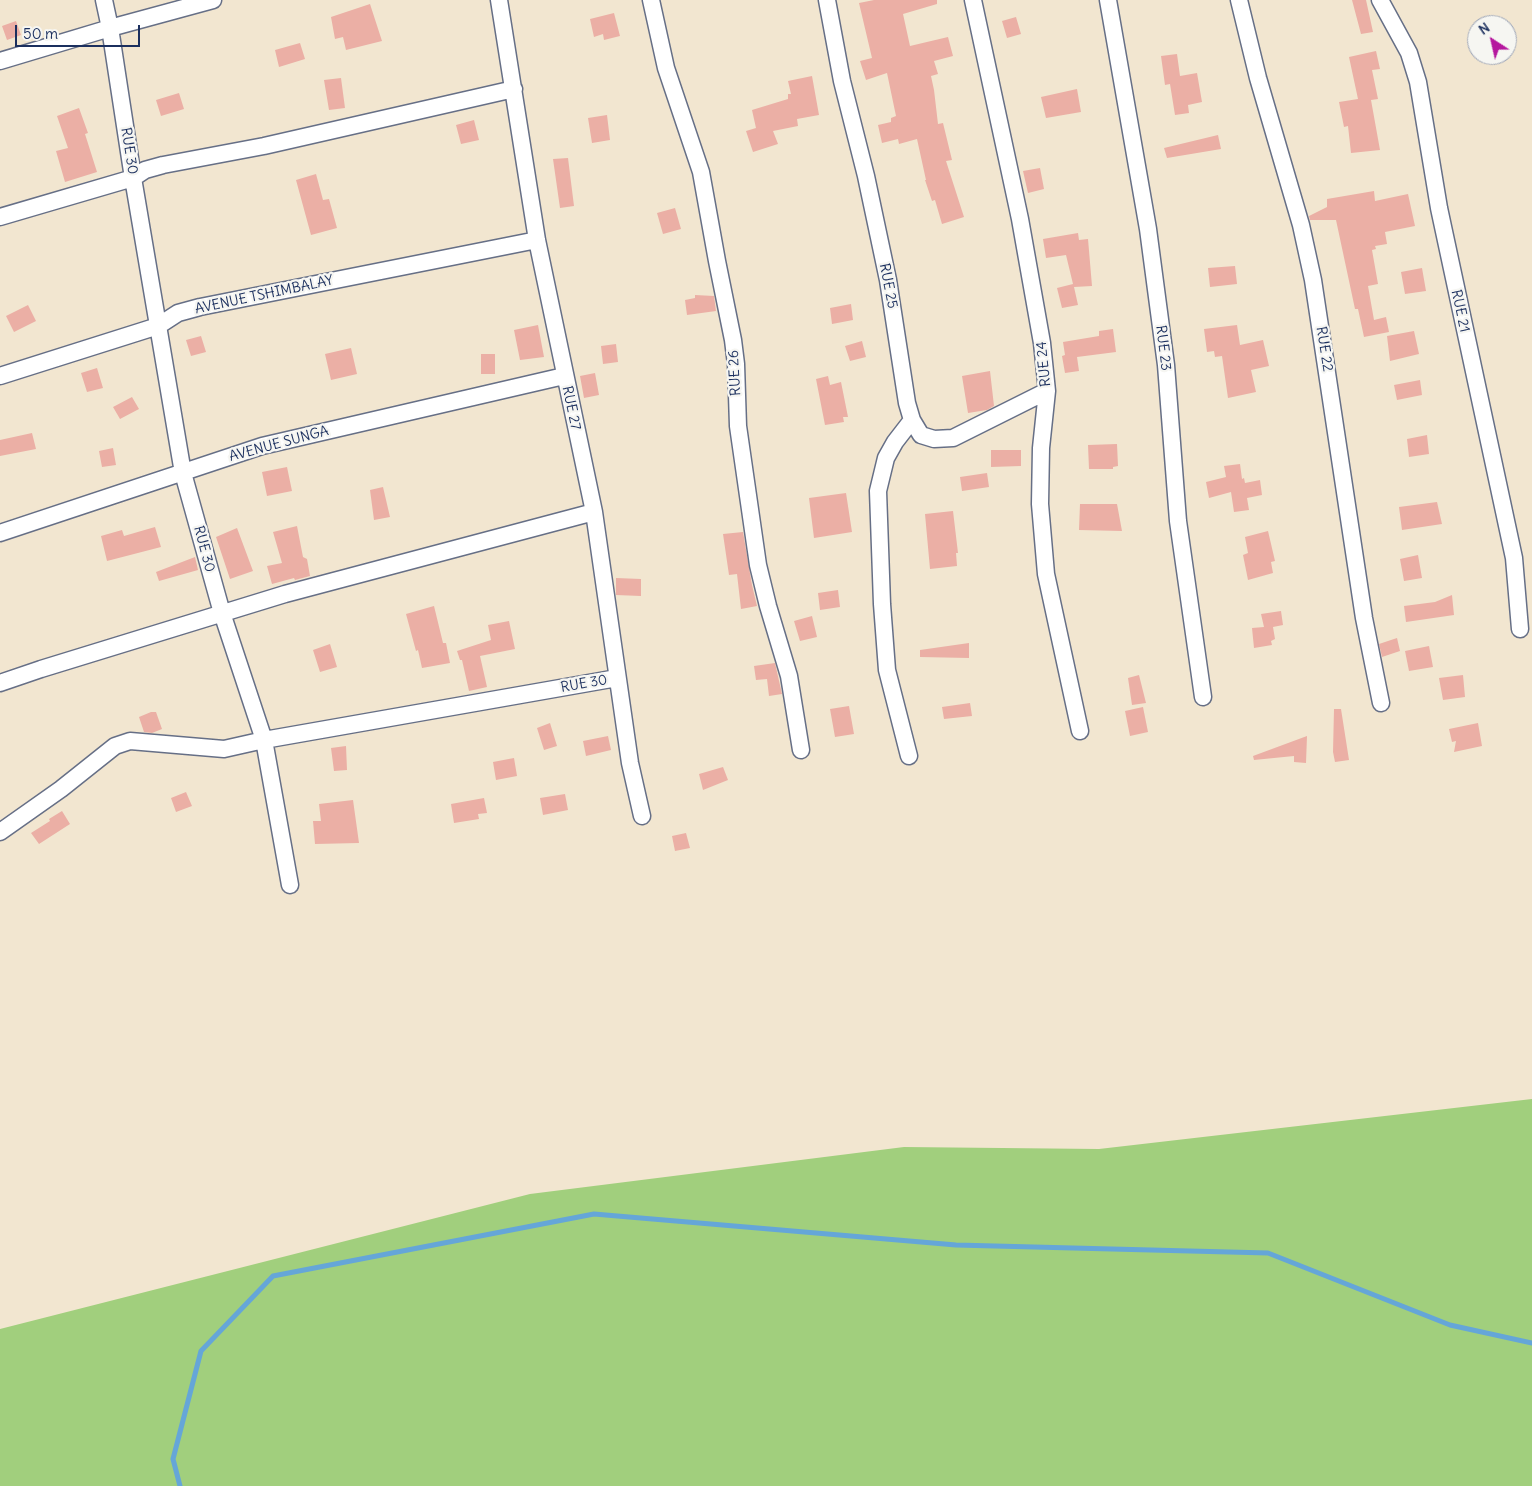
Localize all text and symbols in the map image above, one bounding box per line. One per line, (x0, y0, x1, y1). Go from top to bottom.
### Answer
scale bar (18, 15, 142, 47)
north arrow (1467, 15, 1517, 65)
text: N (1475, 18, 1493, 39)
text: 50 m (23, 24, 58, 43)
street label: RUE 30 (117, 126, 141, 176)
street label: RUE 25 (875, 262, 901, 310)
street label: AVENUE TSHIMBALAY (193, 272, 335, 318)
street label: RUE 21 (1447, 288, 1473, 334)
street label: RUE 23 (1152, 324, 1174, 372)
street label: RUE 22 (1312, 325, 1336, 373)
street label: RUE 24 (1033, 340, 1055, 388)
street label: RUE 26 (725, 350, 745, 396)
street label: RUE 27 (558, 384, 584, 432)
street label: AVENUE SUNGA (227, 423, 331, 465)
street label: RUE 30 (190, 524, 218, 574)
street label: RUE 30 (559, 672, 609, 696)

